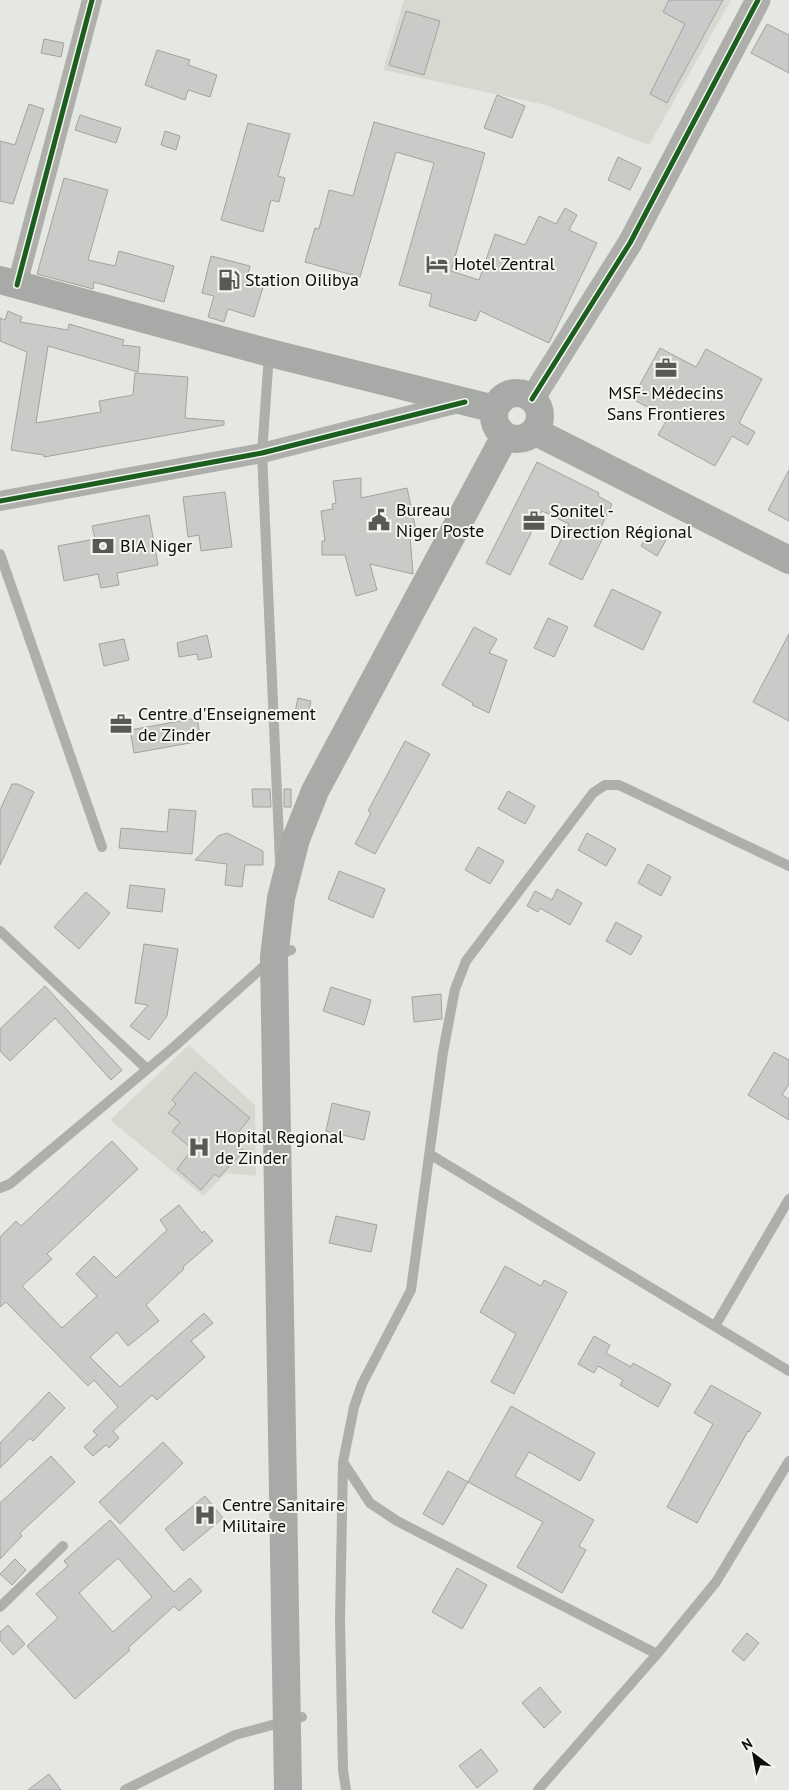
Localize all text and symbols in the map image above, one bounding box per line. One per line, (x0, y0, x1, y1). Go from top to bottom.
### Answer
hotel icon: Hotel Zentral (424, 251, 450, 277)
place label: Hotel Zentral (454, 252, 555, 275)
fuel station icon: Station Oilibya (216, 267, 242, 293)
place label: Station Oilibya (245, 268, 359, 291)
office icon: MSF- Médecins Sans Frontieres (653, 355, 679, 381)
place label: MSF- Médecins Sans Frontieres (607, 381, 725, 425)
place label: Bureau Niger Poste (396, 498, 484, 542)
place label: Sonitel - Direction Régional (550, 499, 693, 543)
public building icon: Bureau Niger Poste (366, 507, 392, 533)
office icon: Sonitel - Direction Régional (521, 508, 547, 534)
bank icon: BIA Niger (90, 533, 116, 559)
place label: BIA Niger (120, 534, 192, 557)
place label: Centre d'Enseignement de Zinder (138, 702, 316, 746)
office icon: Centre d'Enseignement de Zinder (108, 711, 134, 737)
place label: Hopital Regional de Zinder (215, 1125, 344, 1169)
hospital icon: Hopital Regional de Zinder (186, 1134, 212, 1160)
place label: Centre Sanitaire Militaire (222, 1493, 345, 1537)
hospital icon: Centre Sanitaire Militaire (192, 1502, 218, 1528)
north arrow (729, 1730, 779, 1780)
text: N (738, 1734, 756, 1754)

